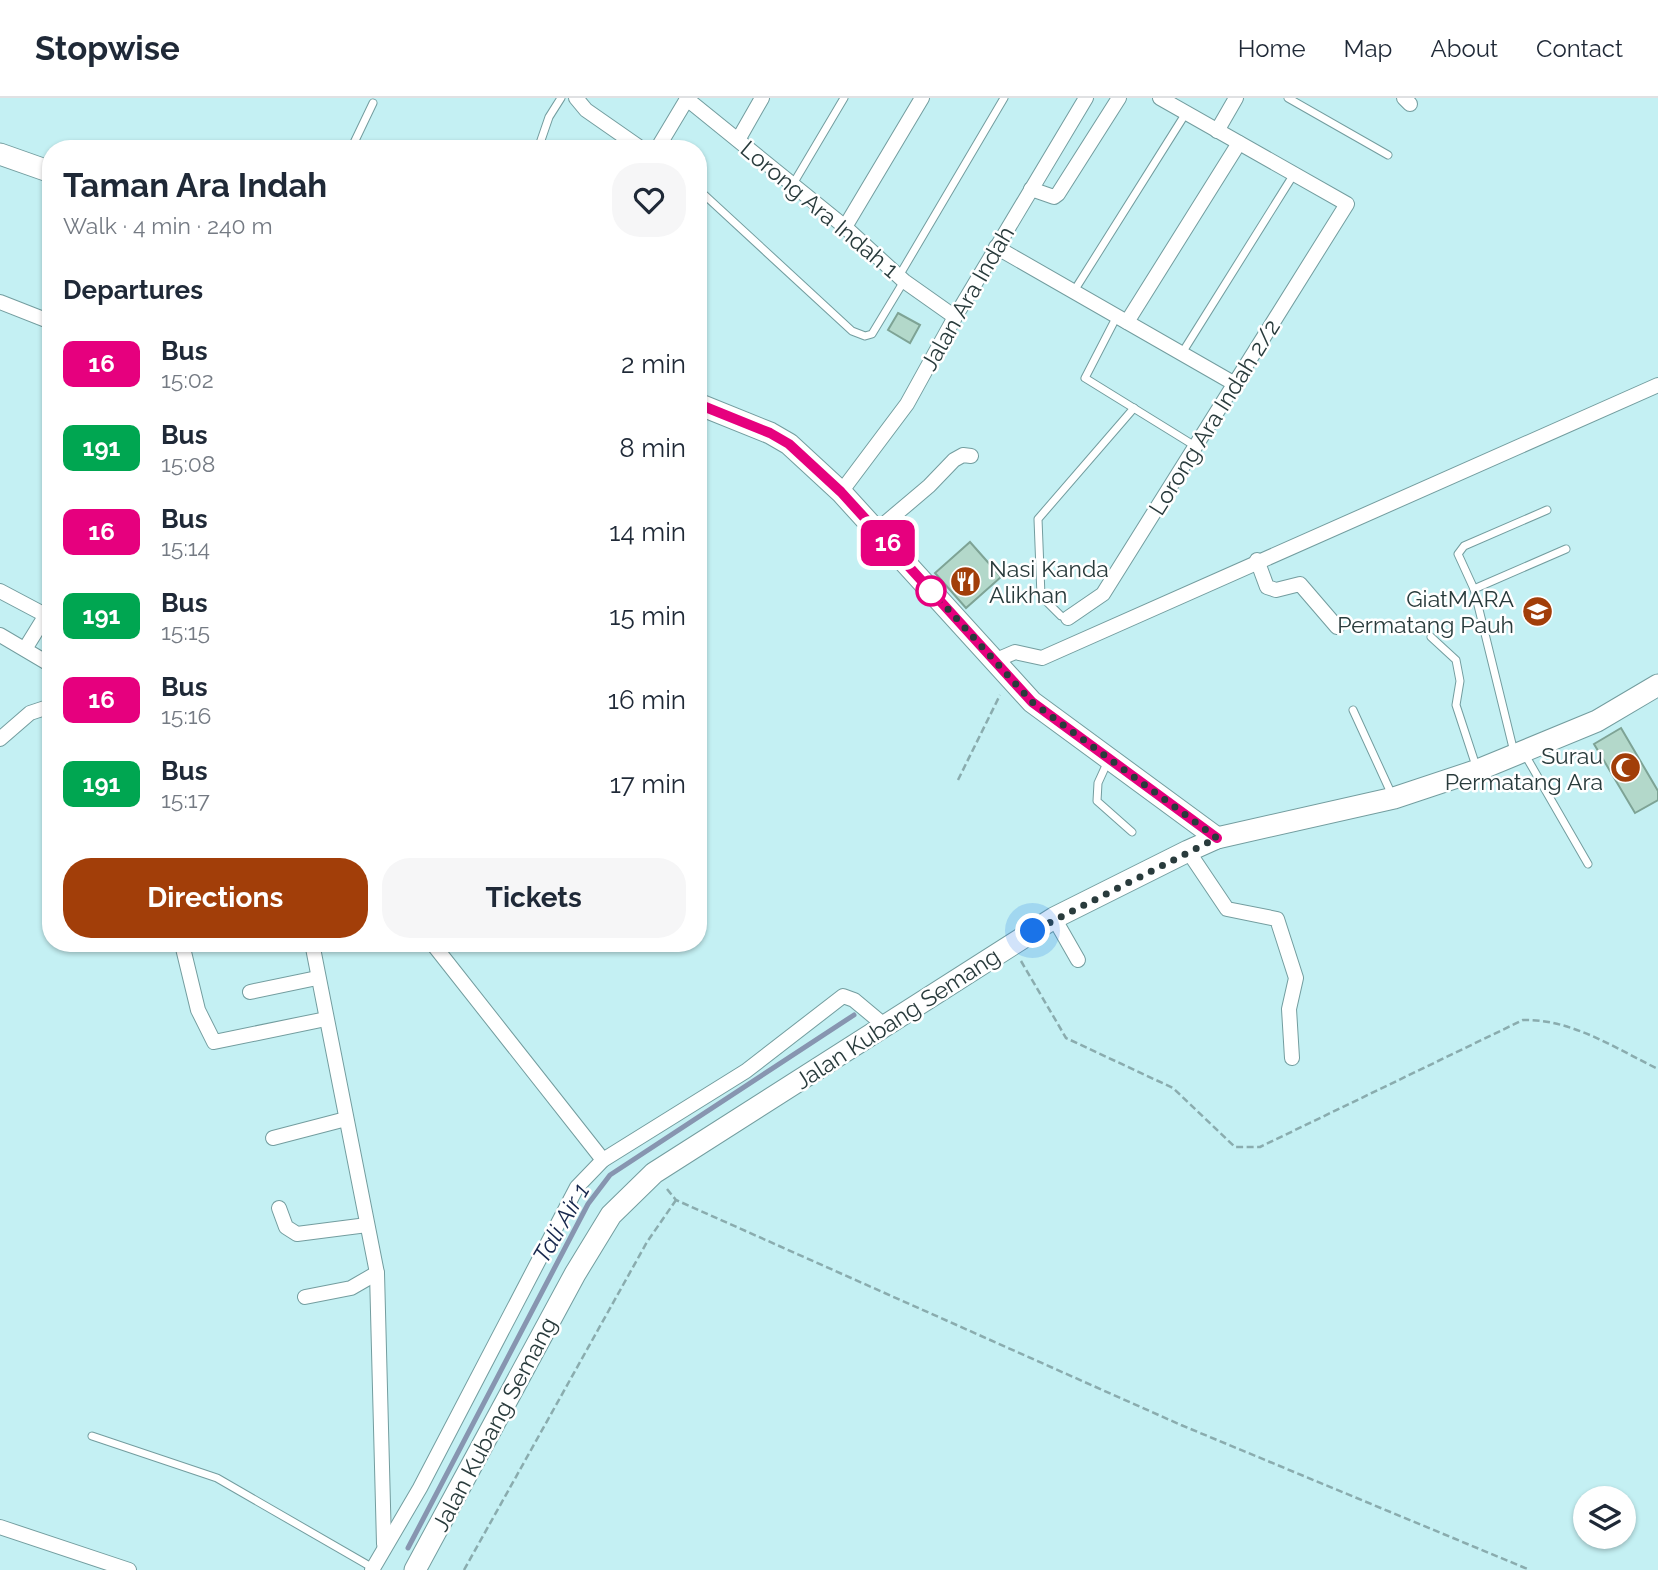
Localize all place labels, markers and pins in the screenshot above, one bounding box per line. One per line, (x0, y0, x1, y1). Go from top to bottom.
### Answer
place label: Nasi Kanda Alikhan (989, 555, 1109, 608)
restaurant icon: Nasi Kanda Alikhan (949, 564, 983, 598)
unlabelled marker (916, 576, 946, 606)
place label: GiatMARA Permatang Pauh (1337, 585, 1514, 638)
school or university icon: GiatMARA Permatang Pauh (1520, 594, 1554, 628)
place label: Surau Permatang Ara (1445, 742, 1603, 795)
mosque icon: Surau Permatang Ara (1609, 751, 1643, 785)

